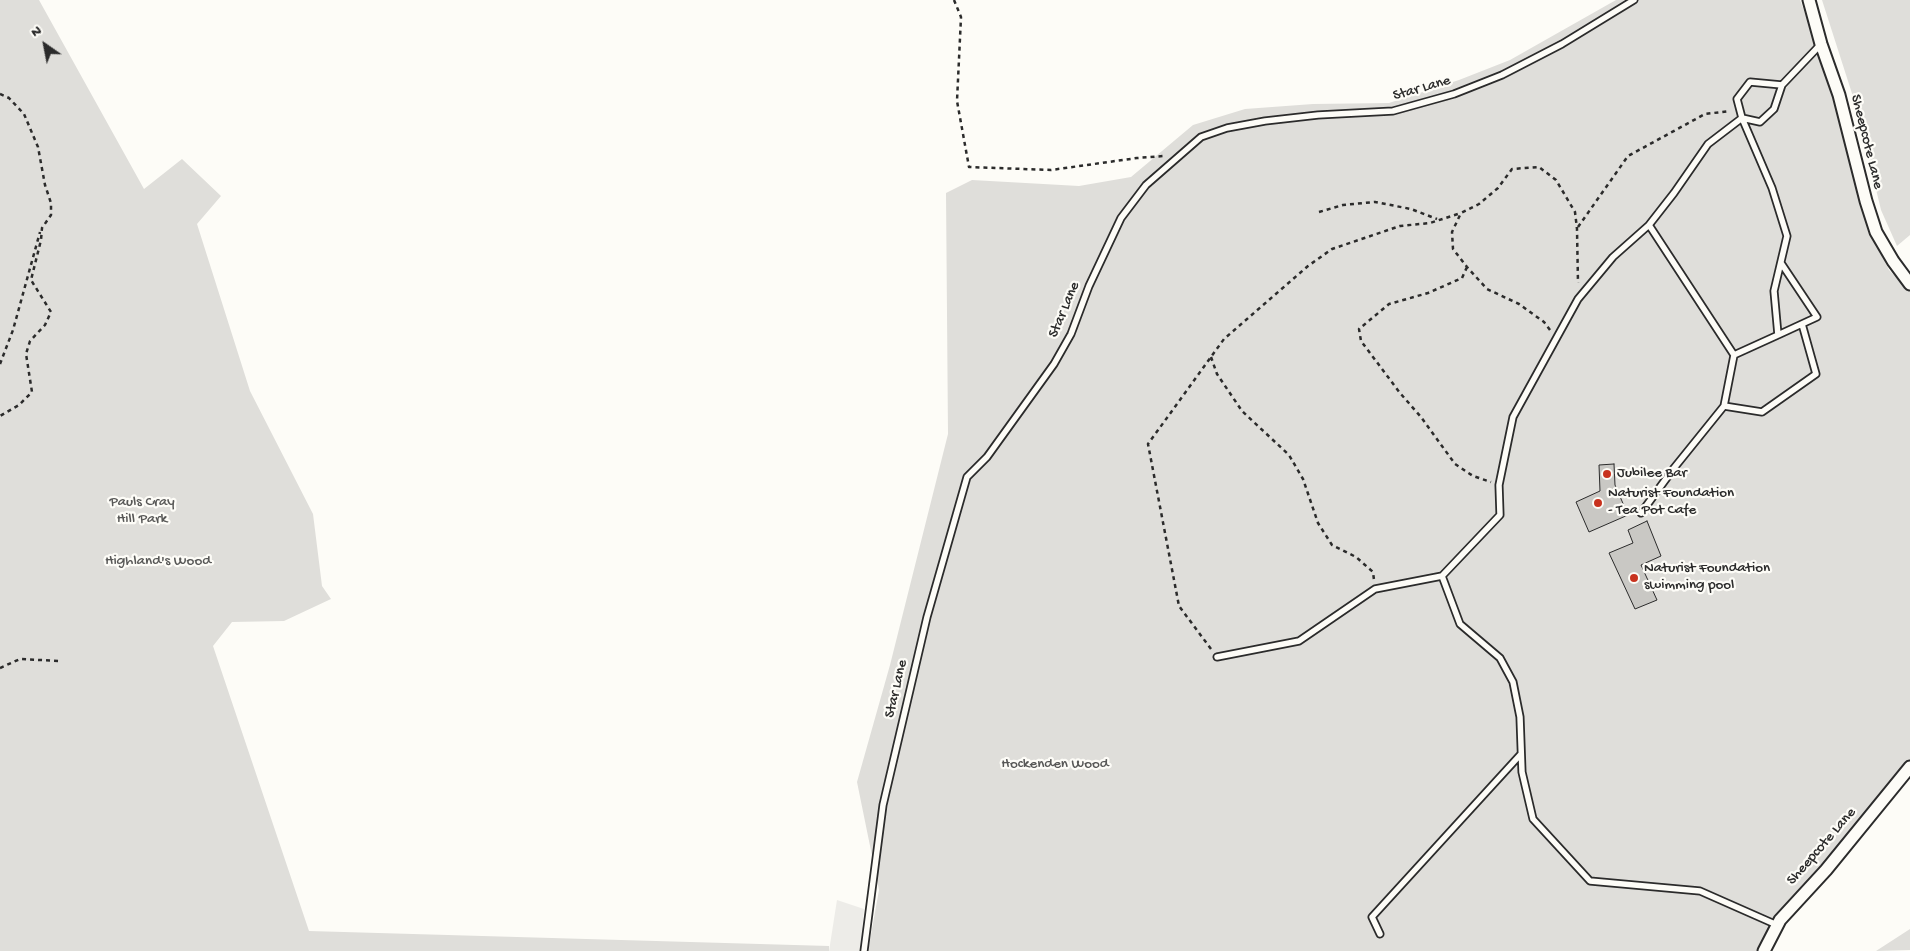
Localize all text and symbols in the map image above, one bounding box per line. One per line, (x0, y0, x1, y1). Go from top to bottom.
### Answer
north arrow (20, 20, 70, 70)
text: N (28, 22, 45, 42)
street label: Star Lane (1391, 72, 1453, 106)
street label: Sheepcote Lane (1846, 93, 1886, 191)
street label: Star Lane (1045, 279, 1085, 341)
place label: Jubilee Bar (1617, 465, 1687, 483)
marker: Jubilee Bar (1601, 468, 1613, 480)
place label: Naturist Foundation - Tea Pot Cafe (1608, 485, 1734, 520)
park label: Pauls Cray Hill Park (109, 494, 175, 529)
marker: Naturist Foundation - Tea Pot Cafe (1592, 497, 1604, 509)
park label: Highland's Wood (105, 553, 211, 571)
place label: Naturist Foundation swimming pool (1644, 560, 1770, 595)
marker: Naturist Foundation swimming pool (1628, 572, 1640, 584)
street label: Star Lane (882, 658, 912, 720)
park label: Hockenden Wood (1001, 756, 1109, 774)
street label: Sheepcote Lane (1783, 805, 1861, 889)

